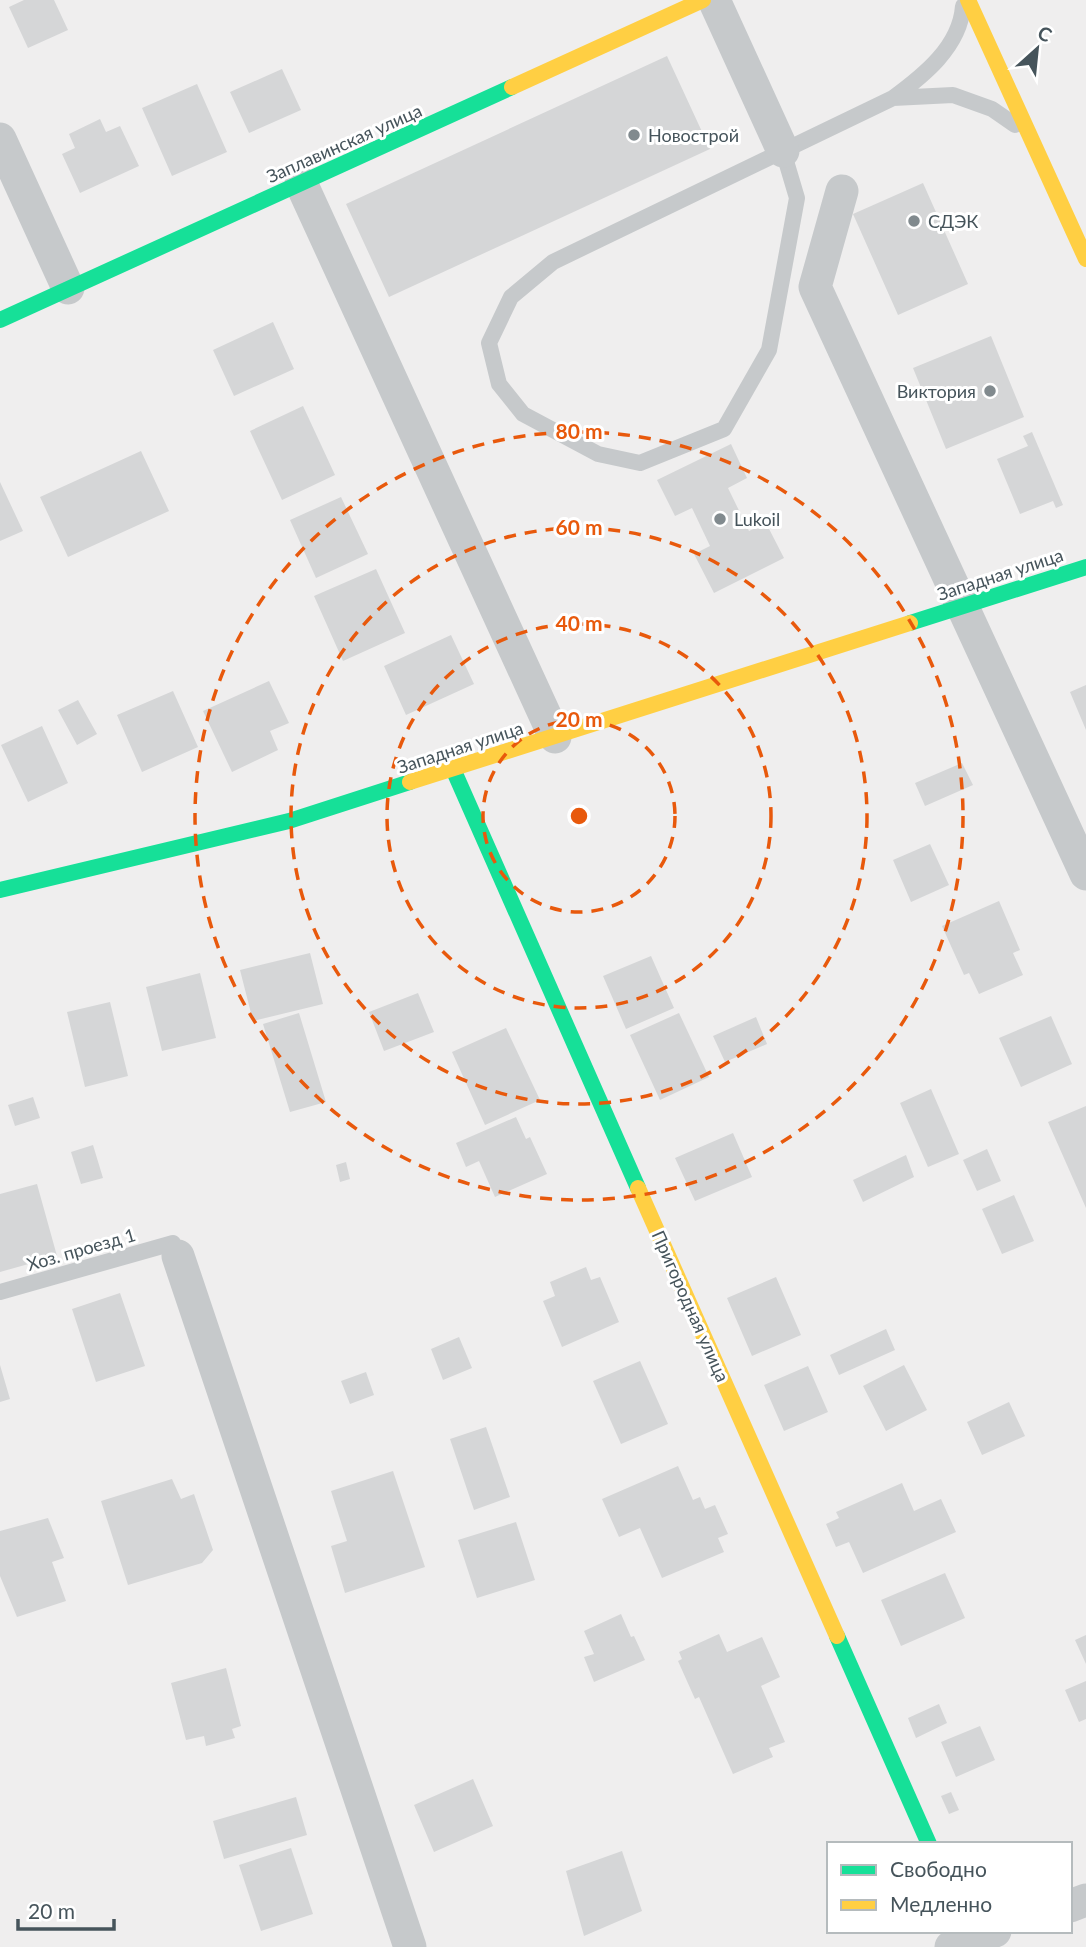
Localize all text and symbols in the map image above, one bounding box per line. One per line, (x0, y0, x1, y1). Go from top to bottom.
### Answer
north arrow (1002, 14, 1072, 84)
text: С (1034, 20, 1056, 47)
street label: Заплавинская улица (263, 99, 425, 187)
place label: Новострой (648, 124, 739, 146)
marker: Новострой (626, 127, 642, 143)
place label: СДЭК (928, 210, 978, 232)
marker: СДЭК (906, 213, 922, 229)
place label: Виктория (897, 380, 976, 402)
marker: Виктория (982, 383, 998, 399)
text: 80 m (555, 418, 603, 443)
place label: Lukoil (734, 508, 780, 530)
marker: Lukoil (712, 511, 728, 527)
text: 60 m (555, 514, 603, 539)
street label: Западная улица (934, 543, 1066, 605)
text: 40 m (555, 610, 603, 635)
text: 20 m (555, 706, 603, 731)
street label: Западная улица (394, 716, 526, 778)
centre of rings (567, 804, 591, 828)
street label: Хоз. проезд 1 (24, 1223, 138, 1275)
street label: Пригородная улица (648, 1227, 734, 1385)
legend (827, 1842, 1072, 1933)
text: Свободно (890, 1856, 987, 1881)
scale bar (18, 1888, 114, 1932)
text: Медленно (890, 1891, 992, 1916)
text: 20 m (28, 1898, 75, 1923)

